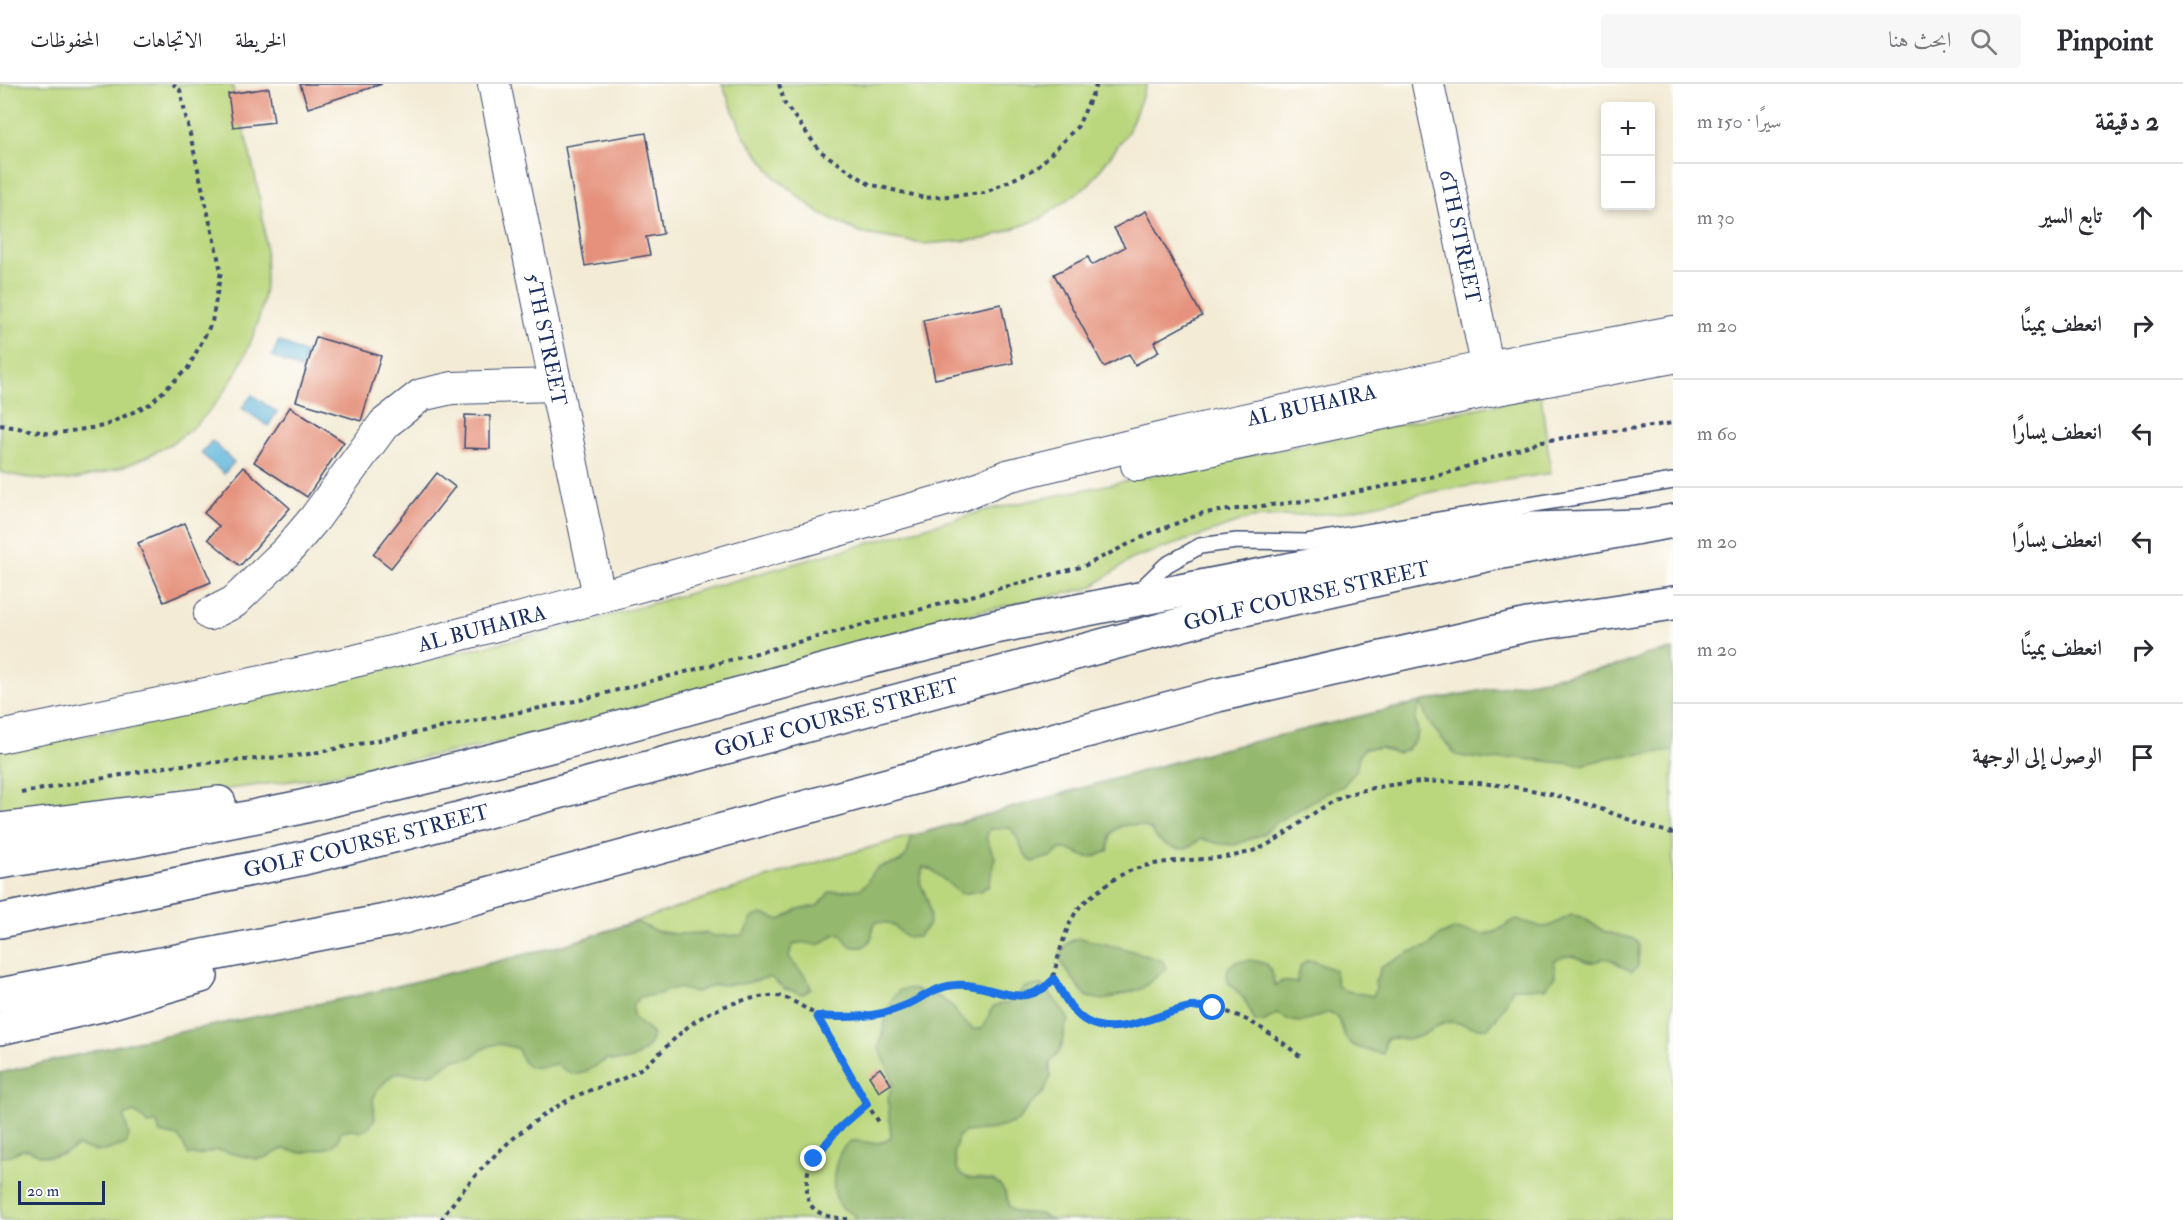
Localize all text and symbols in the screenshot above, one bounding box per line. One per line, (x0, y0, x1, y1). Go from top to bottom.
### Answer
search box (1601, 14, 2021, 68)
text: Pinpoint (2057, 24, 2153, 59)
icon: search (1967, 25, 2000, 58)
text: ابحث هنا (1888, 26, 1952, 54)
text: المحفوظات (30, 27, 99, 54)
text: الاتجاهات (132, 27, 202, 54)
text: الخريطة (235, 27, 286, 54)
map controls (1601, 102, 1655, 210)
button: + (1601, 102, 1655, 156)
text: 2 دقيقة (2095, 106, 2159, 138)
text: سيرًا · 150 m (1697, 109, 1782, 134)
button: − (1601, 156, 1655, 210)
street label: 6TH STREET (1432, 167, 1487, 306)
icon: ahead (2126, 201, 2159, 234)
text: تابع السير (2040, 202, 2102, 230)
text: 30 m (1697, 205, 1735, 230)
street label: 5TH STREET (519, 271, 573, 409)
icon: right (2126, 309, 2159, 342)
text: انعطف يمينًا (2021, 310, 2102, 338)
text: 20 m (1697, 313, 1737, 338)
street label: AL BUHAIRA (1244, 378, 1379, 433)
icon: left (2126, 417, 2159, 450)
text: انعطف يسارًا (2012, 418, 2102, 446)
text: 60 m (1697, 421, 1737, 446)
icon: left (2126, 525, 2159, 558)
text: انعطف يسارًا (2012, 526, 2102, 554)
text: 20 m (1697, 529, 1737, 554)
street label: GOLF COURSE STREET (1181, 555, 1433, 637)
street label: AL BUHAIRA (414, 599, 549, 659)
icon: right (2126, 633, 2159, 666)
text: انعطف يمينًا (2021, 634, 2102, 662)
text: 20 m (1697, 637, 1737, 662)
street label: GOLF COURSE STREET (711, 672, 962, 764)
icon: arrive (2126, 741, 2159, 774)
text: الوصول إلى الوجهة (1972, 742, 2102, 770)
street label: GOLF COURSE STREET (241, 798, 493, 884)
route start (1199, 994, 1225, 1020)
route end (800, 1145, 826, 1171)
scale bar (18, 1178, 105, 1206)
text: 20 m (27, 1181, 59, 1201)

